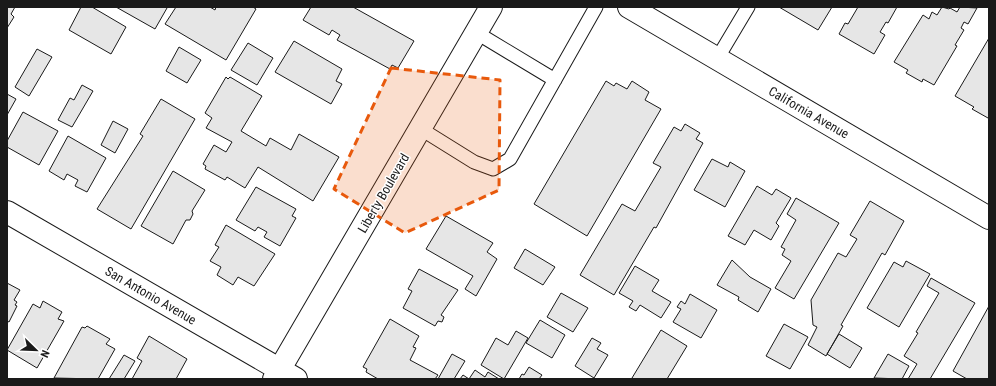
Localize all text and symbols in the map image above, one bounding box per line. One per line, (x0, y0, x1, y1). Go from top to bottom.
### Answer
street label: California Avenue (766, 83, 852, 141)
street label: Liberty Boulevard (355, 151, 412, 236)
street label: San Antonio Avenue (103, 263, 199, 328)
north arrow (16, 330, 56, 370)
text: N (37, 348, 52, 360)

